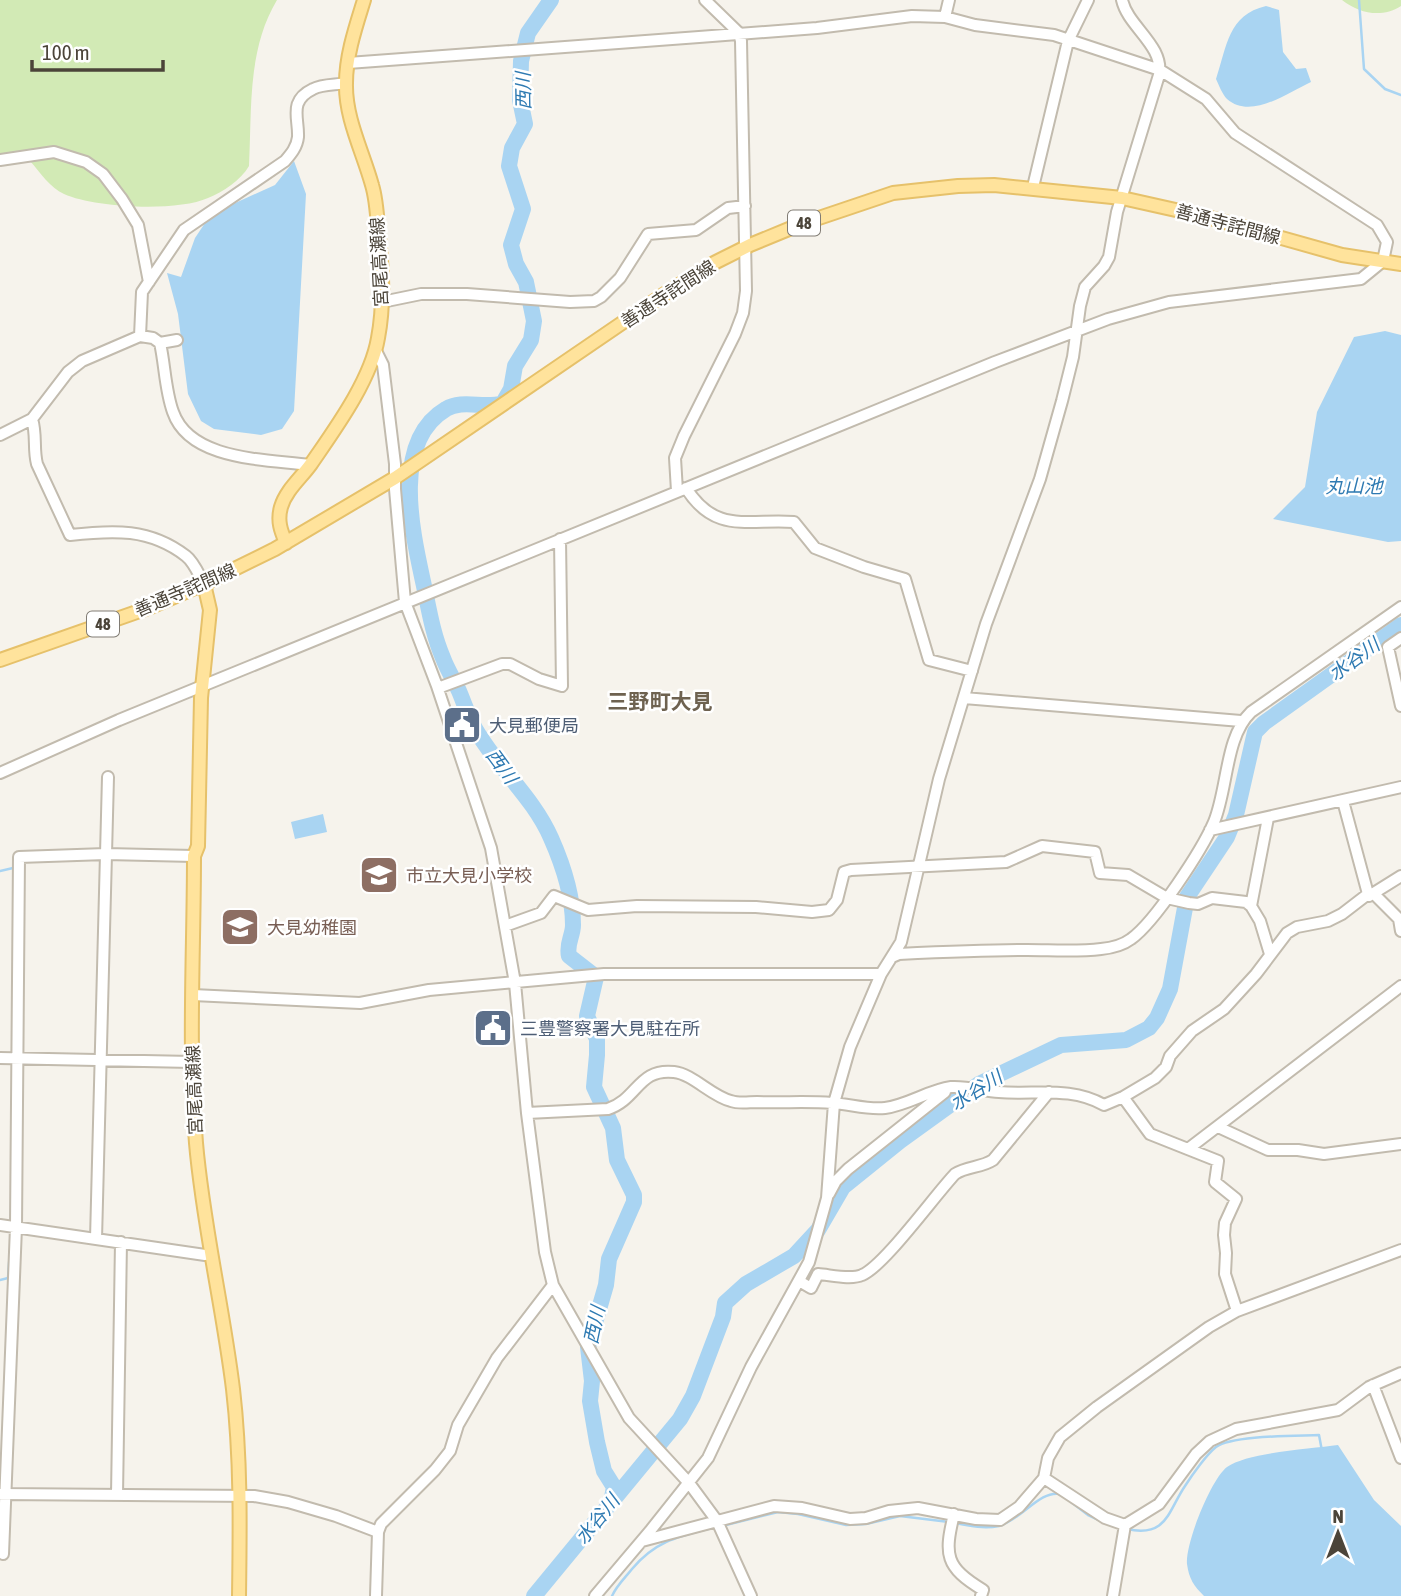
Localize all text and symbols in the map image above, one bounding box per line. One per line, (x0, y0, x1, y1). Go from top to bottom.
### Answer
scale bar (32, 28, 163, 72)
text: 100 m (42, 40, 90, 64)
water label: 西川 (512, 70, 534, 110)
street label: 善通寺詫間線 (1173, 200, 1283, 248)
road number: 48 (788, 210, 820, 236)
street label: 宮尾高瀬線 (366, 217, 392, 307)
street label: 善通寺詫間線 (617, 256, 719, 332)
water label: 丸山池 (1325, 475, 1384, 497)
street label: 善通寺詫間線 (131, 559, 239, 621)
road number: 48 (87, 611, 119, 636)
water label: 水谷川 (1324, 632, 1385, 685)
district label: 三野町大見 (608, 689, 713, 713)
public building icon: 大見郵便局 (441, 704, 483, 746)
place label: 大見郵便局 (489, 715, 579, 736)
water label: 西川 (482, 744, 523, 789)
school or university icon: 市立大見小学校 (358, 854, 400, 896)
place label: 市立大見小学校 (406, 865, 532, 886)
school or university icon: 大見幼稚園 (219, 906, 261, 948)
place label: 大見幼稚園 (267, 917, 357, 938)
public building icon: 三豊警察署大見駐在所 (472, 1007, 514, 1049)
place label: 三豊警察署大見駐在所 (520, 1018, 700, 1039)
street label: 宮尾高瀬線 (182, 1045, 206, 1135)
water label: 水谷川 (946, 1065, 1008, 1114)
water label: 西川 (579, 1302, 609, 1346)
water label: 水谷川 (571, 1488, 625, 1548)
north arrow (1303, 1498, 1373, 1568)
text: N (1332, 1505, 1344, 1527)

